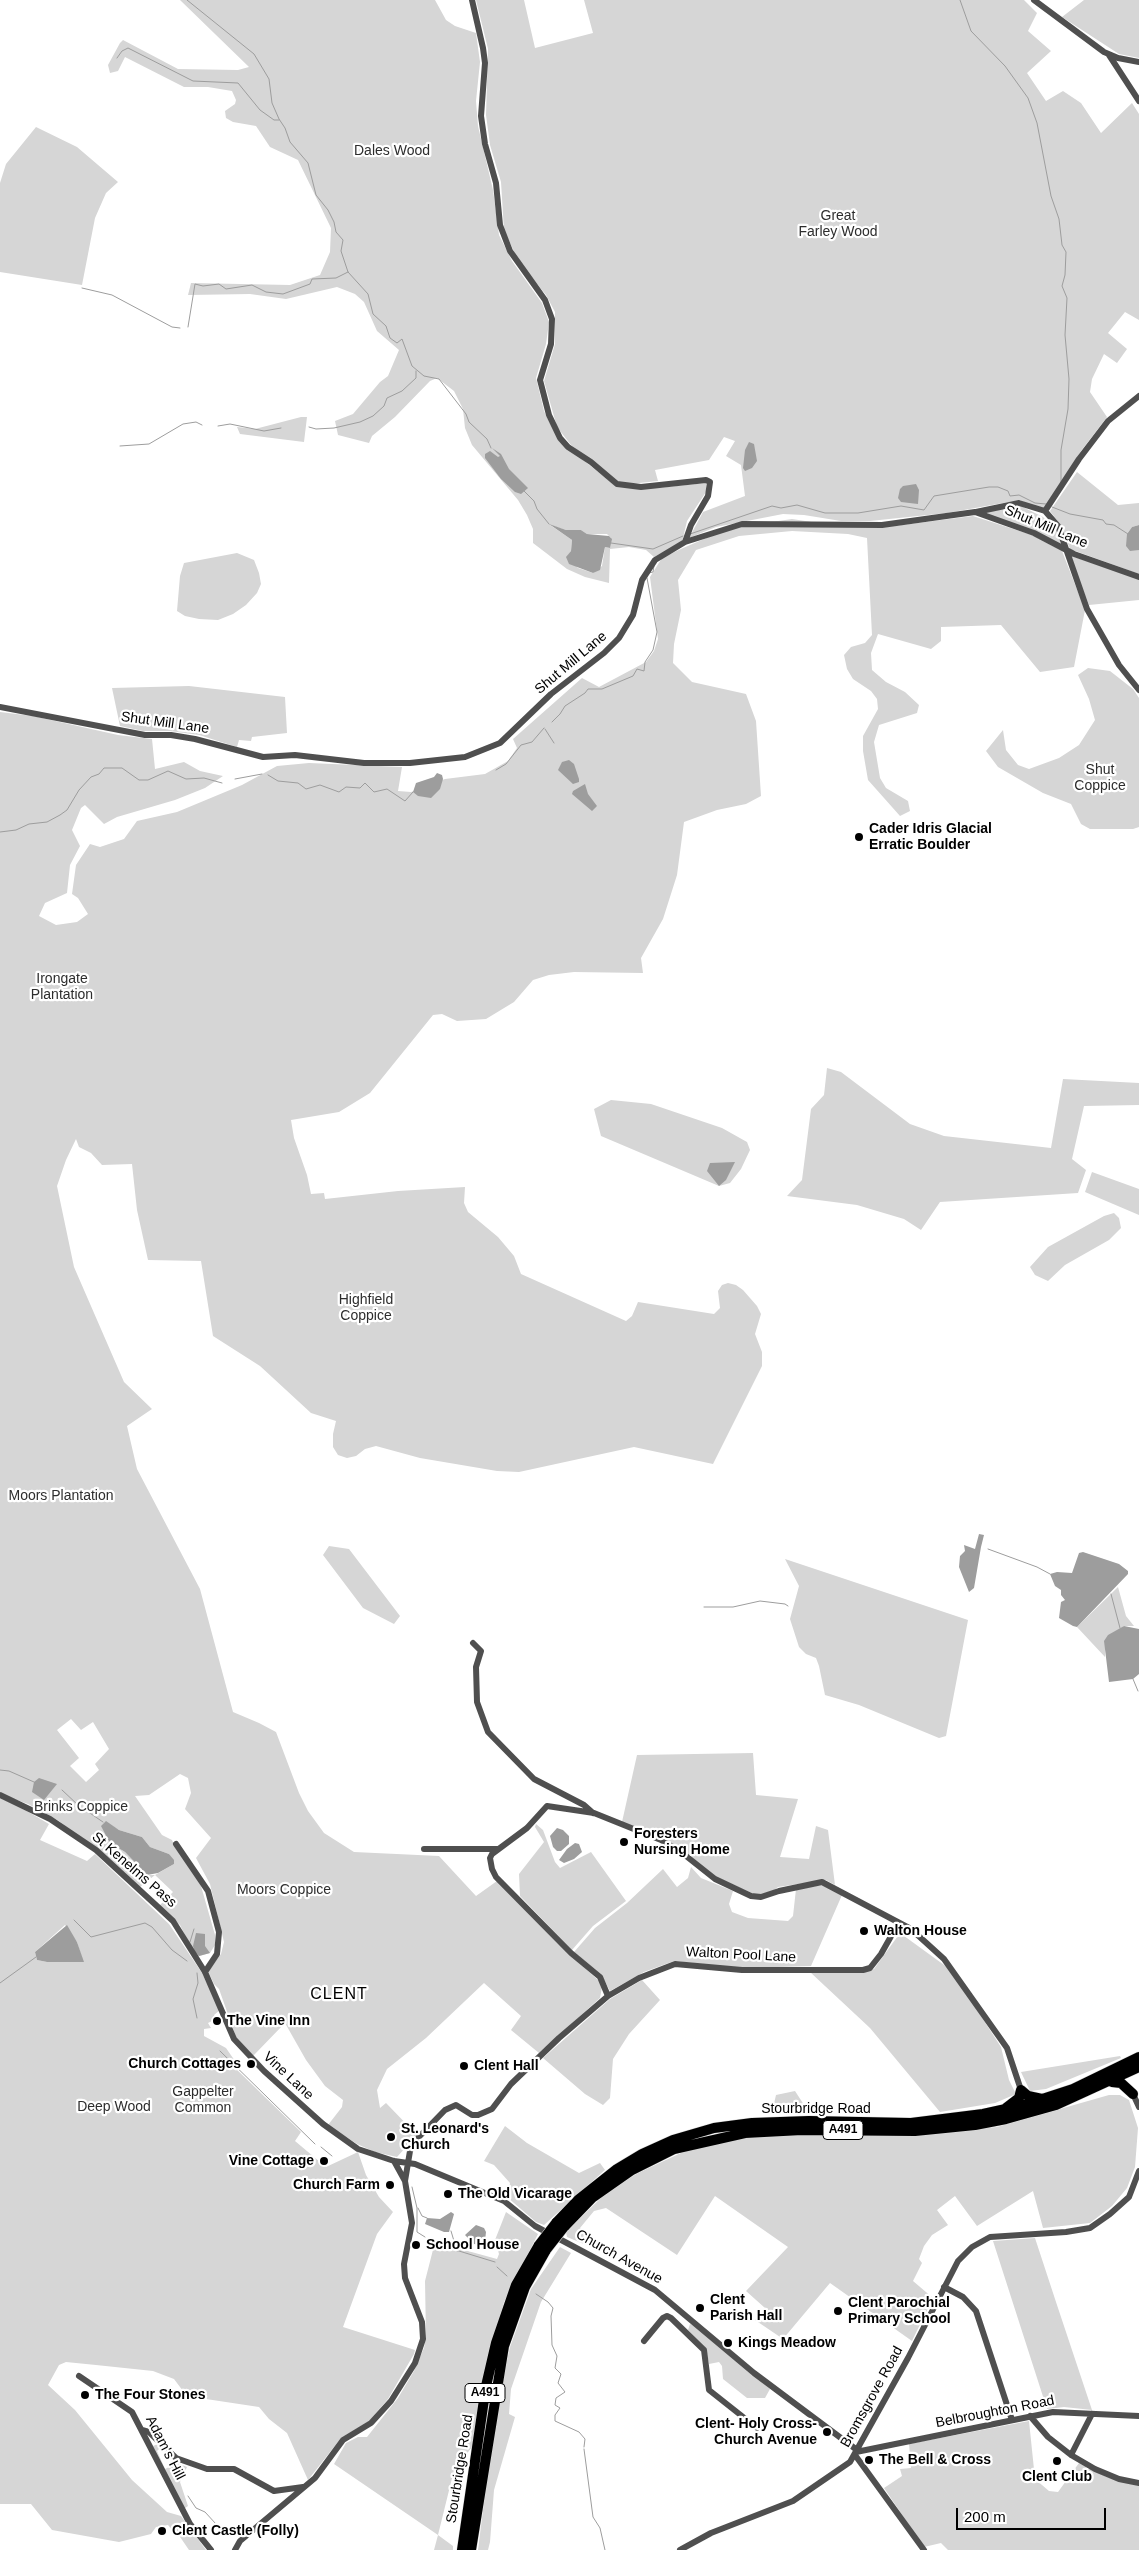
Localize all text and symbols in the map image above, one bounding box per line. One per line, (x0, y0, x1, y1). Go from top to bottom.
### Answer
park label: Dales Wood (354, 143, 430, 159)
park label: Great Farley Wood (798, 208, 878, 240)
street label: Shut Mill Lane (1002, 502, 1090, 552)
street label: Shut Mill Lane (532, 628, 610, 698)
street label: Shut Mill Lane (120, 709, 210, 737)
park label: Shut Coppice (1074, 762, 1126, 794)
place label: Cader Idris Glacial Erratic Boulder (869, 821, 992, 854)
marker: Cader Idris Glacial Erratic Boulder (853, 831, 865, 843)
park label: Irongate Plantation (31, 971, 93, 1004)
park label: Highfield Coppice (339, 1292, 393, 1324)
park label: Moors Plantation (8, 1488, 114, 1504)
park label: Brinks Coppice (34, 1799, 128, 1815)
place label: Foresters Nursing Home (634, 1826, 730, 1858)
street label: St Kenelms Pass (88, 1829, 180, 1911)
marker: Foresters Nursing Home (618, 1836, 630, 1848)
park label: Moors Coppice (237, 1882, 331, 1898)
place label: Walton House (874, 1923, 967, 1939)
marker: Walton House (858, 1925, 870, 1937)
street label: Walton Pool Lane (686, 1944, 796, 1966)
district label: CLENT (310, 1985, 368, 2005)
place label: The Vine Inn (227, 2013, 310, 2029)
marker: The Vine Inn (211, 2015, 223, 2027)
street label: Vine Lane (259, 2048, 317, 2104)
place label: Church Cottages (128, 2056, 241, 2072)
marker: Church Cottages (245, 2058, 257, 2070)
place label: Clent Hall (474, 2058, 539, 2074)
marker: Clent Hall (458, 2060, 470, 2072)
park label: Gappelter Common (172, 2084, 234, 2116)
park label: Deep Wood (77, 2099, 151, 2115)
street label: Stourbridge Road (761, 2101, 871, 2117)
road number: A491 (823, 2120, 863, 2140)
place label: St. Leonard's Church (401, 2121, 489, 2154)
marker: St. Leonard's Church (385, 2131, 397, 2143)
place label: Vine Cottage (229, 2153, 314, 2169)
marker: Vine Cottage (318, 2155, 330, 2167)
place label: Church Farm (293, 2177, 380, 2193)
marker: Church Farm (384, 2179, 396, 2191)
place label: The Old Vicarage (458, 2186, 572, 2202)
marker: The Old Vicarage (442, 2188, 454, 2200)
street label: Church Avenue (573, 2226, 665, 2288)
place label: School House (426, 2237, 519, 2253)
marker: School House (410, 2239, 422, 2251)
place label: Clent Parish Hall (710, 2292, 782, 2324)
place label: Clent Parochial Primary School (848, 2295, 951, 2328)
marker: Clent Parish Hall (694, 2302, 706, 2314)
marker: Clent Parochial Primary School (832, 2305, 844, 2317)
place label: Kings Meadow (738, 2335, 836, 2351)
marker: Kings Meadow (722, 2337, 734, 2349)
street label: Bromsgrove Road (837, 2344, 907, 2450)
road number: A491 (465, 2384, 505, 2402)
place label: The Four Stones (95, 2387, 205, 2403)
marker: The Four Stones (79, 2389, 91, 2401)
street label: Belbroughton Road (934, 2392, 1056, 2432)
street label: Adam's Hill (142, 2413, 188, 2483)
street label: Stourbridge Road (443, 2413, 477, 2525)
place label: Clent- Holy Cross- Church Avenue (695, 2416, 817, 2448)
marker: Clent- Holy Cross- Church Avenue (821, 2426, 833, 2438)
place label: The Bell & Cross (879, 2452, 991, 2468)
marker: The Bell & Cross (863, 2454, 875, 2466)
marker: Clent Club (1051, 2455, 1063, 2467)
place label: Clent Club (1022, 2469, 1092, 2485)
scale bar (959, 2498, 1109, 2530)
text: 200 m (964, 2508, 1006, 2525)
place label: Clent Castle (Folly) (172, 2523, 299, 2539)
marker: Clent Castle (Folly) (156, 2525, 168, 2537)

